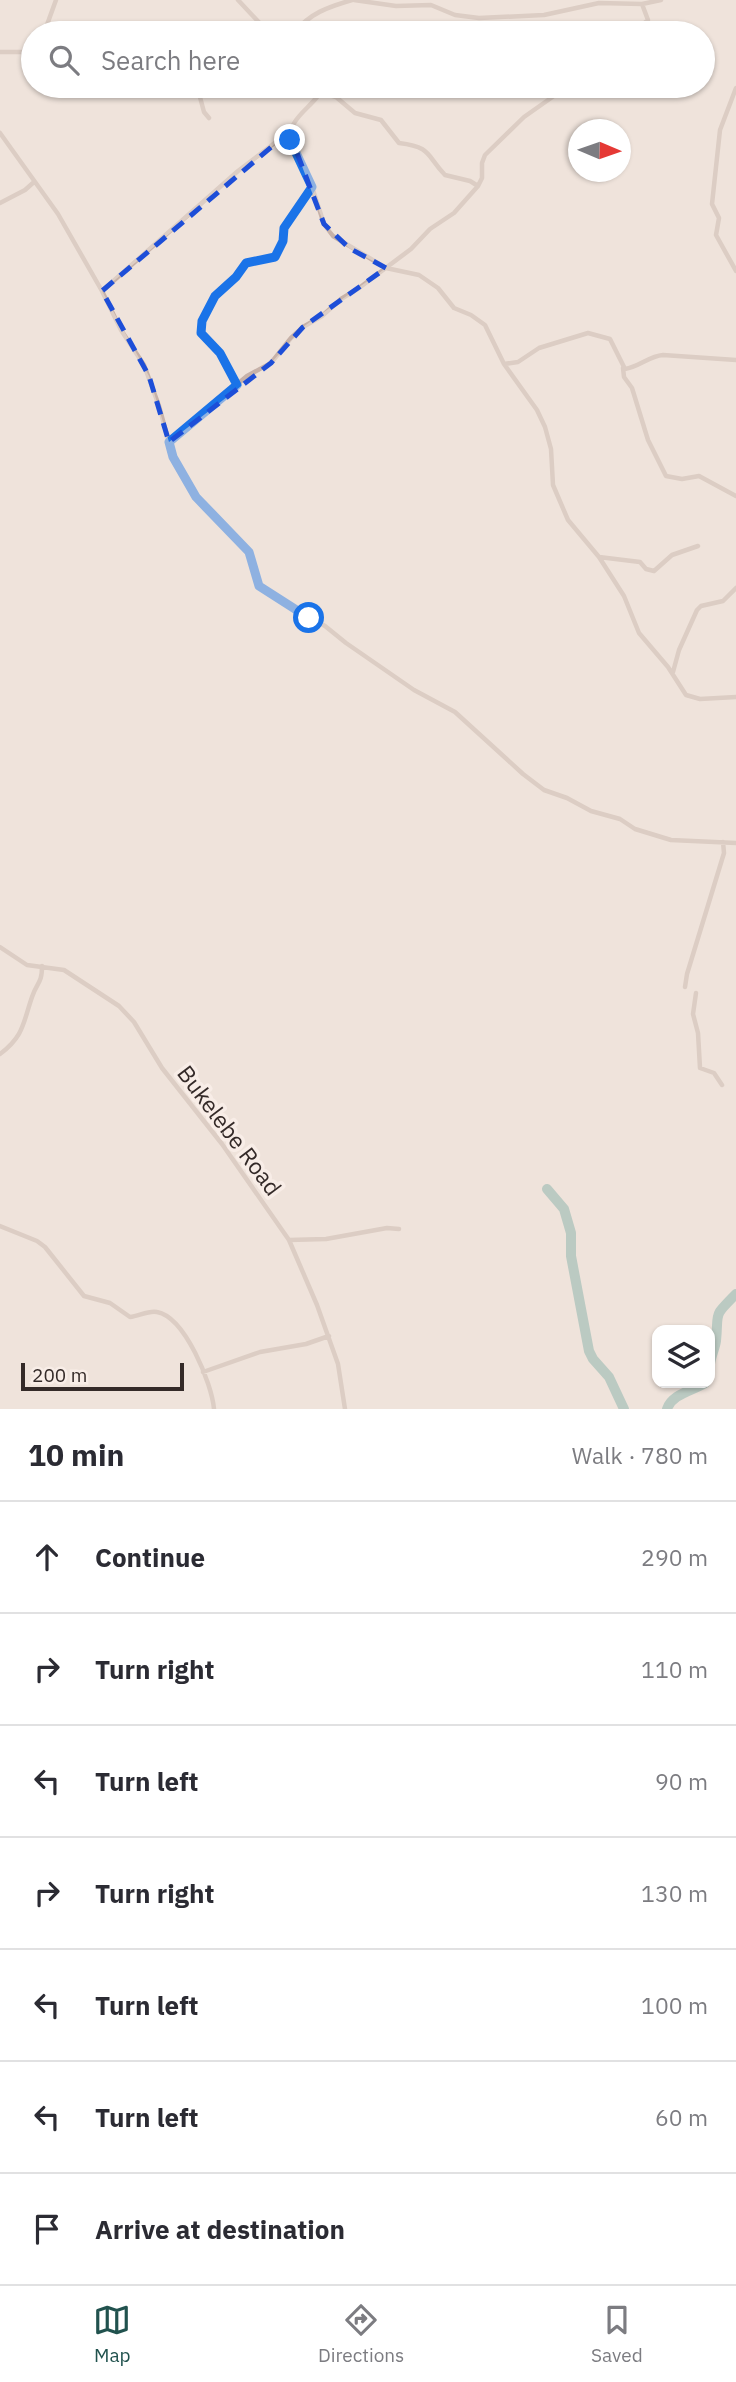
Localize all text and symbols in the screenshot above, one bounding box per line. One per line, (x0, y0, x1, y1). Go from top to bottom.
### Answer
search box (21, 21, 715, 98)
icon: search (45, 41, 83, 79)
text: Search here (101, 43, 240, 77)
north arrow (568, 119, 631, 182)
route end (274, 124, 305, 155)
route start (293, 602, 324, 633)
street label: Bukelebe Road (171, 1059, 289, 1201)
map controls (652, 1325, 715, 1388)
button: layers (652, 1325, 715, 1388)
scale bar (21, 1360, 184, 1392)
text: 200 m (32, 1363, 87, 1387)
text: 10 min (28, 1435, 124, 1474)
text: Walk · 780 m (572, 1440, 708, 1470)
icon: ahead (28, 1538, 66, 1576)
text: Continue (95, 1540, 205, 1574)
text: 290 m (641, 1542, 708, 1572)
icon: right (28, 1650, 66, 1688)
text: Turn right (95, 1652, 214, 1686)
text: 110 m (641, 1654, 708, 1684)
icon: left (28, 1762, 66, 1800)
text: Turn left (95, 1764, 198, 1798)
text: 90 m (655, 1766, 708, 1796)
icon: right (28, 1874, 66, 1912)
text: Turn right (95, 1876, 214, 1910)
text: 130 m (641, 1878, 708, 1908)
icon: left (28, 1986, 66, 2024)
text: Turn left (95, 1988, 198, 2022)
text: 100 m (641, 1990, 708, 2020)
icon: left (28, 2098, 66, 2136)
text: Turn left (95, 2100, 198, 2134)
text: 60 m (655, 2102, 708, 2132)
icon: arrive (28, 2210, 66, 2248)
text: Arrive at destination (95, 2212, 345, 2246)
tab: Map (93, 2301, 131, 2367)
tab: Directions (318, 2301, 404, 2367)
tab: Saved (591, 2301, 643, 2367)

